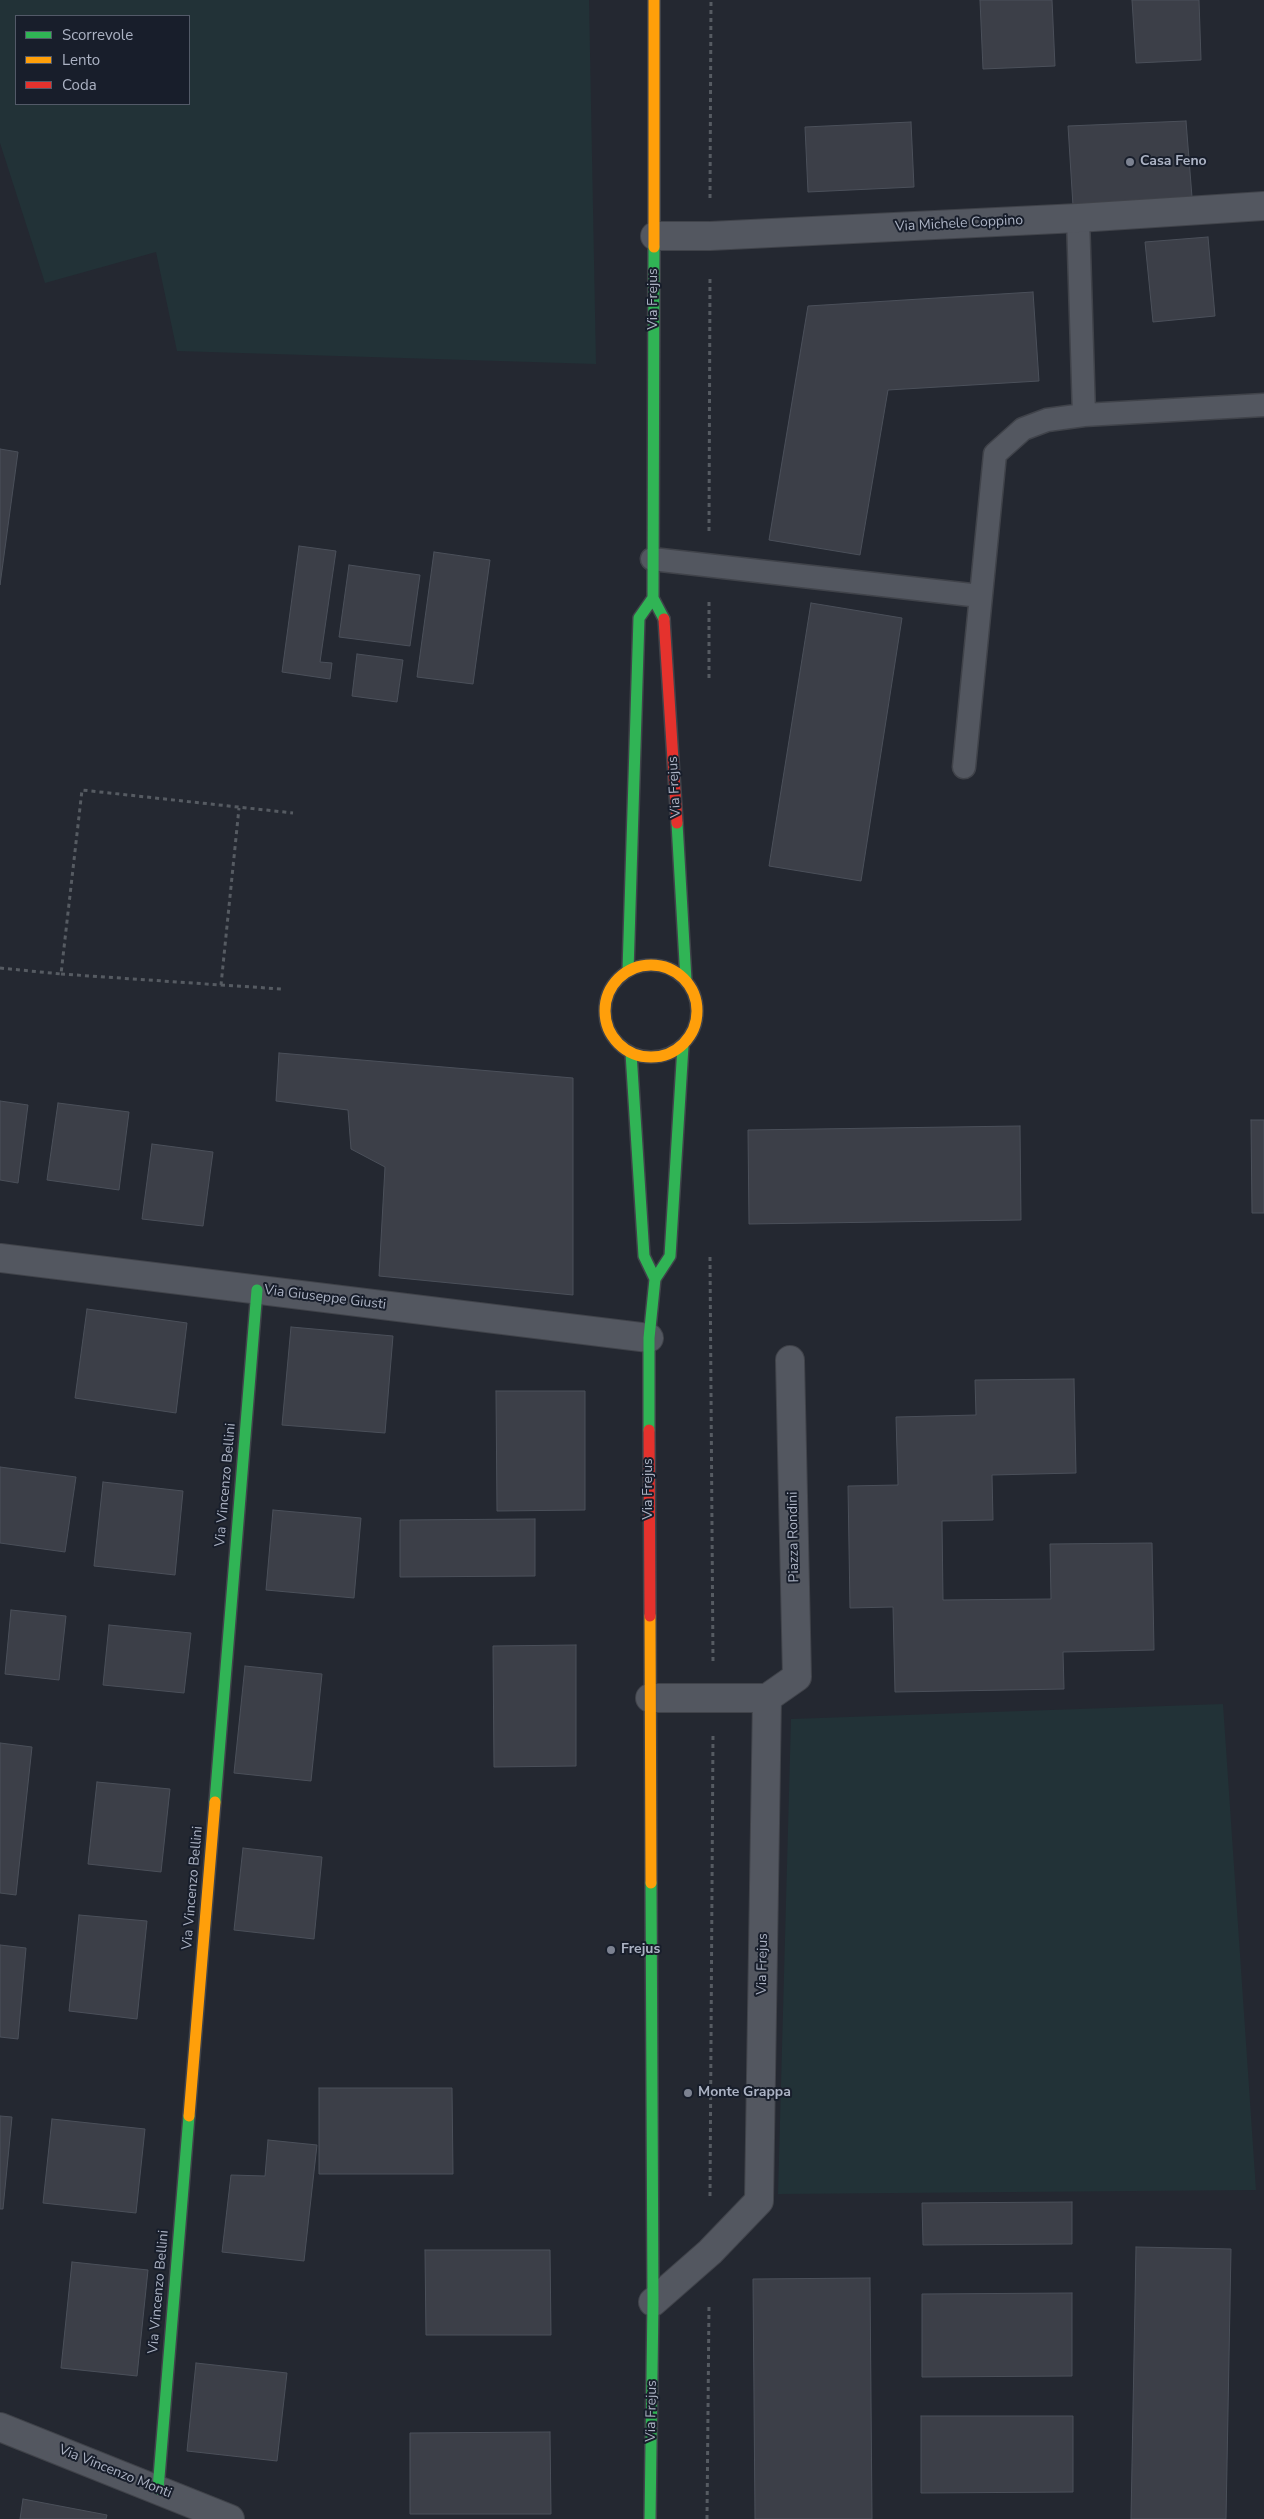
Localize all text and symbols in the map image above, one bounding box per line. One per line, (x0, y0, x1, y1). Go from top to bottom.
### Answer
legend (15, 15, 190, 105)
text: Scorrevole (62, 25, 133, 45)
text: Lento (62, 50, 100, 70)
text: Coda (62, 75, 97, 95)
place label: Casa Feno (1140, 154, 1207, 170)
marker: Casa Feno (1124, 156, 1136, 168)
street label: Via Michele Coppino (895, 212, 1023, 236)
street label: Via Frejus (646, 268, 662, 330)
street label: Via Frejus (665, 756, 685, 818)
street label: Via Giuseppe Giusti (263, 1282, 387, 1314)
street label: Via Vincenzo Bellini (212, 1423, 240, 1547)
street label: Via Frejus (641, 1458, 657, 1520)
street label: Piazza Rondini (785, 1491, 803, 1583)
street label: Via Vincenzo Bellini (179, 1826, 207, 1950)
street label: Via Frejus (754, 1933, 772, 1995)
place label: Frejus (621, 1942, 660, 1958)
marker: Frejus (605, 1944, 617, 1956)
place label: Monte Grappa (698, 2085, 791, 2101)
marker: Monte Grappa (682, 2087, 694, 2099)
street label: Via Vincenzo Bellini (145, 2230, 173, 2354)
street label: Via Frejus (643, 2380, 661, 2442)
street label: Via Vincenzo Monti (56, 2442, 174, 2502)

